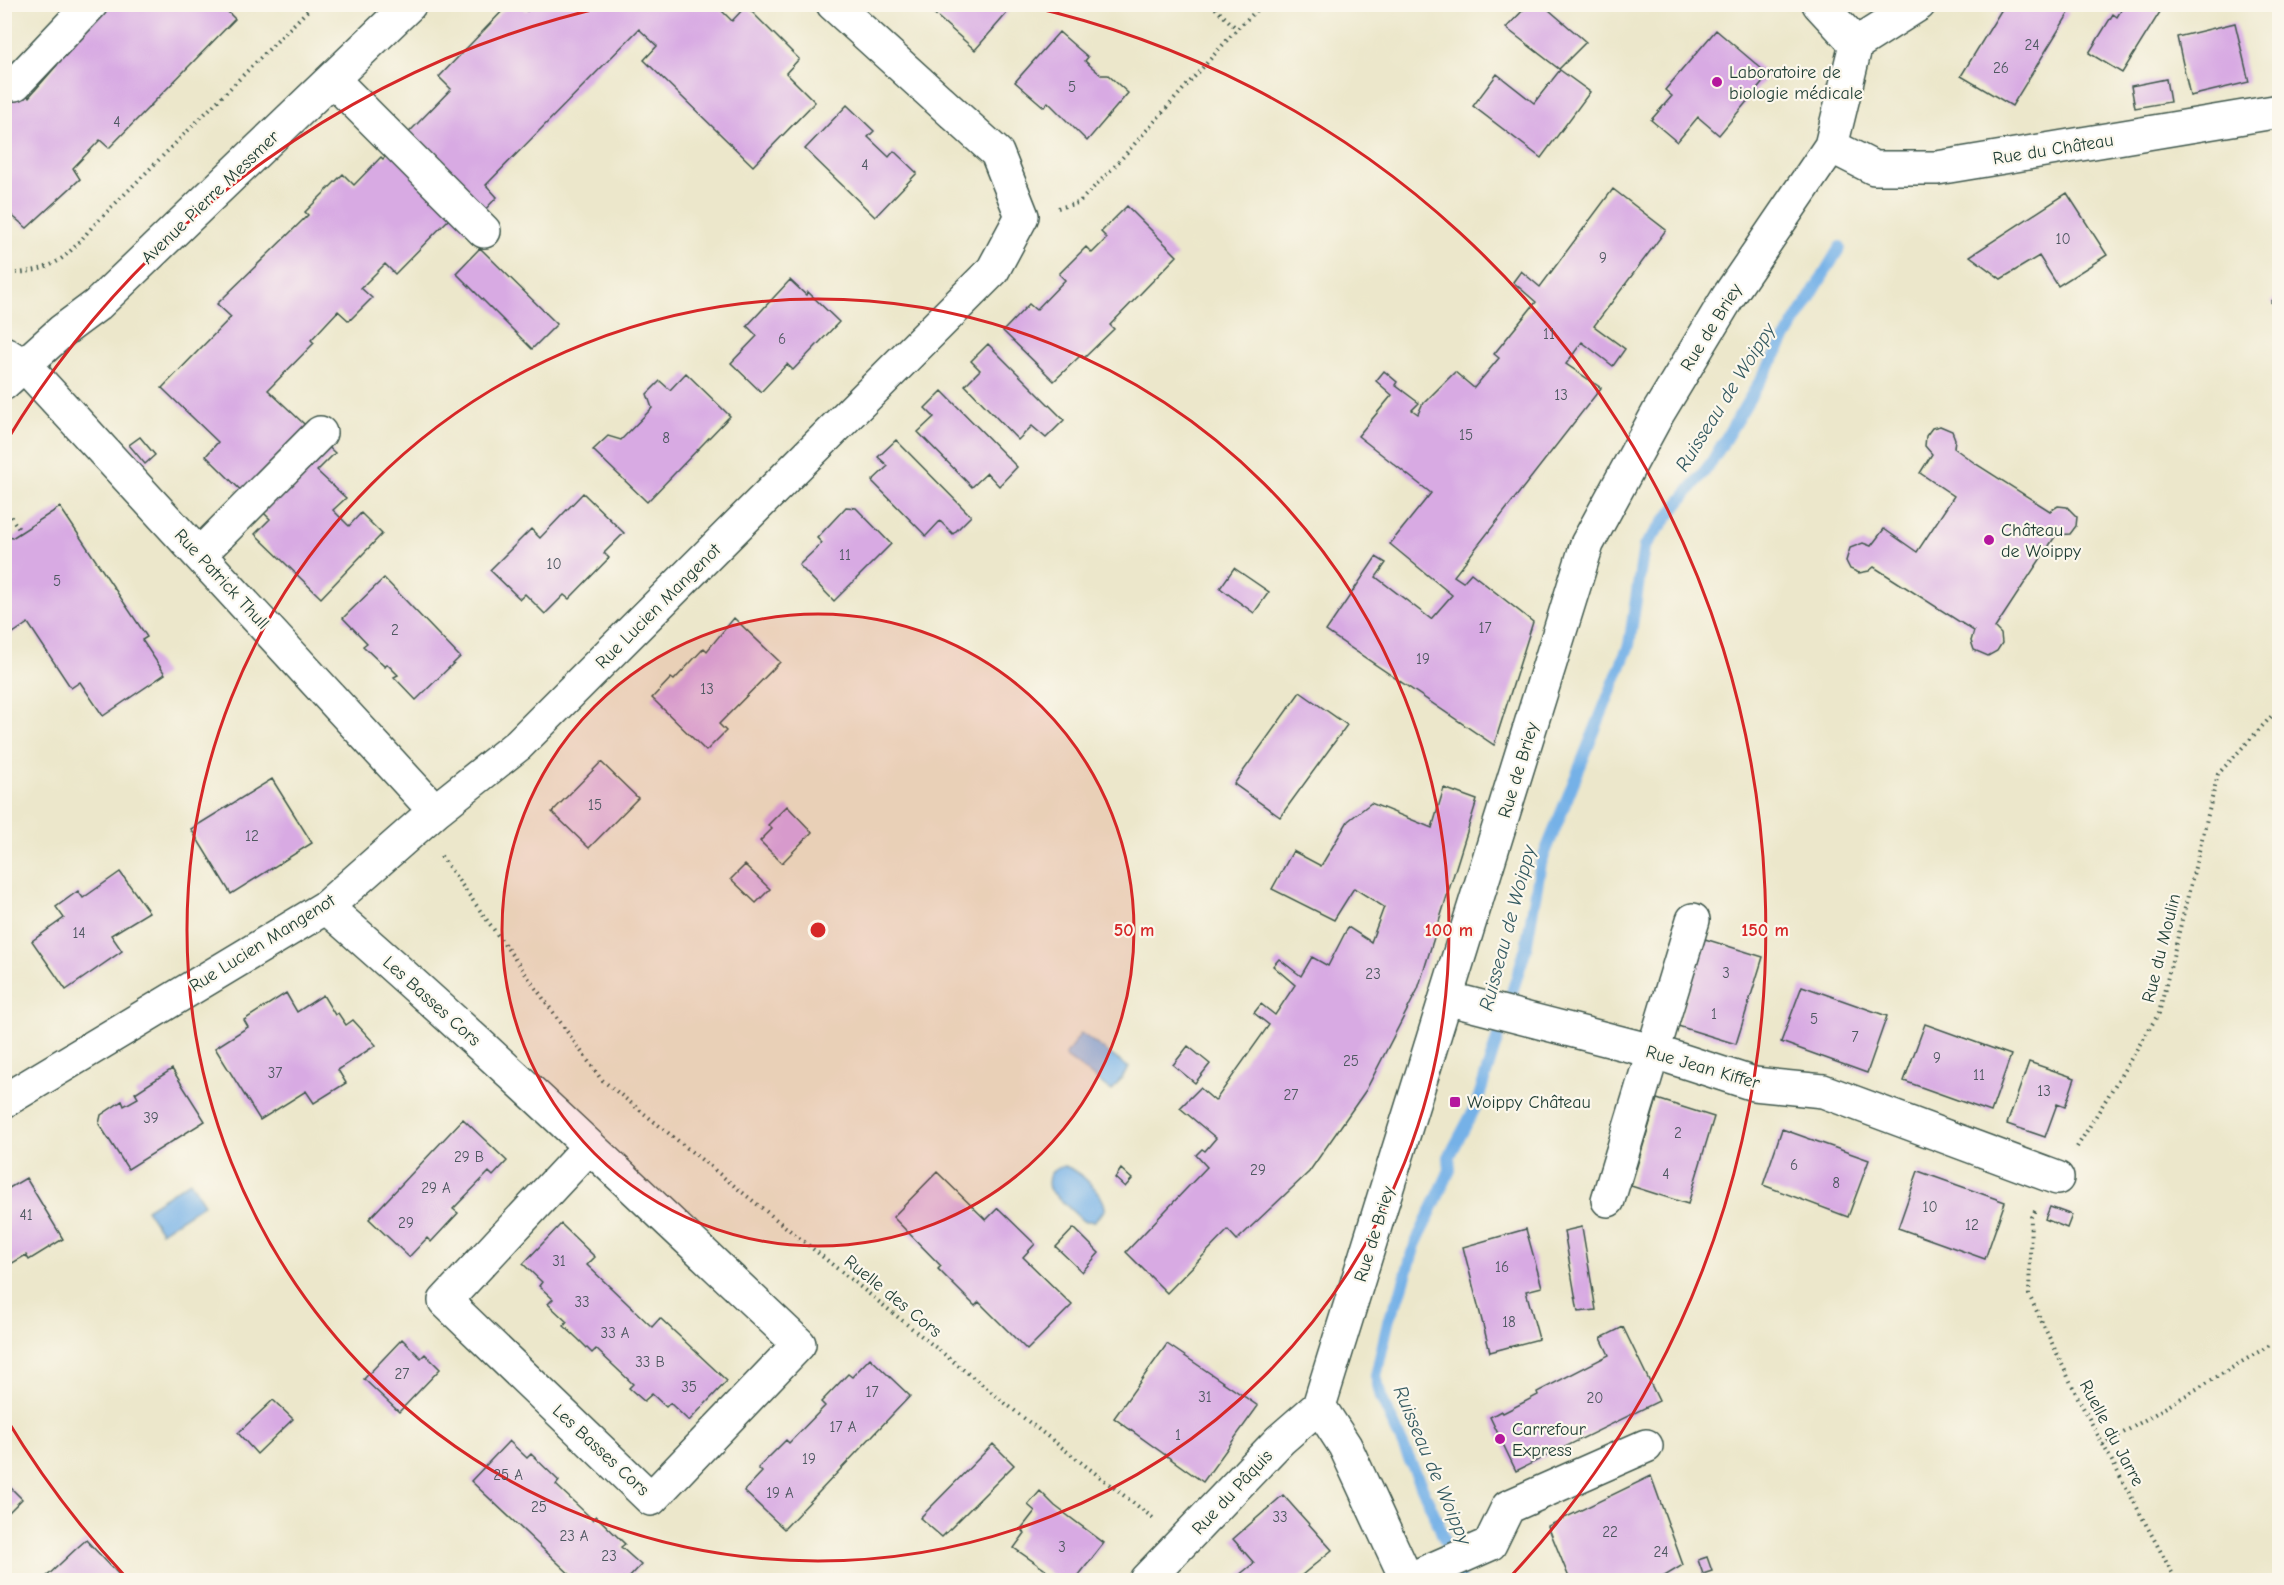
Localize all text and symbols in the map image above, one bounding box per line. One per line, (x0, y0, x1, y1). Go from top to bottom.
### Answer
house number: 24 (2024, 36, 2040, 54)
house number: 26 (1993, 59, 2009, 77)
place label: Laboratoire de biologie médicale (1729, 62, 1863, 104)
marker: Laboratoire de biologie médicale (1710, 75, 1724, 89)
house number: 5 (1068, 78, 1076, 96)
house number: 4 (113, 113, 121, 131)
street label: Avenue Pierre Messmer (137, 126, 284, 269)
street label: Rue du Château (1991, 130, 2115, 169)
house number: 4 (861, 156, 869, 174)
house number: 10 (2055, 230, 2071, 248)
house number: 9 (1599, 249, 1607, 267)
street label: Rue de Briey (1676, 279, 1747, 375)
water label: Ruisseau de Woippy (1671, 318, 1781, 476)
house number: 11 (1543, 325, 1555, 343)
house number: 6 (778, 330, 786, 348)
house number: 13 (1554, 386, 1568, 404)
house number: 15 (1459, 426, 1473, 444)
house number: 8 (662, 429, 670, 447)
place label: Château de Woippy (2001, 520, 2082, 562)
street label: Rue Patrick Thull (170, 525, 273, 634)
marker: Château de Woippy (1982, 533, 1996, 547)
street label: Rue Lucien Mangenot (592, 539, 726, 673)
house number: 11 (839, 546, 851, 564)
house number: 10 (546, 555, 562, 573)
house number: 5 (53, 572, 61, 590)
house number: 17 (1478, 619, 1492, 637)
house number: 2 (391, 621, 399, 639)
house number: 19 (1416, 650, 1430, 668)
house number: 13 (700, 680, 714, 698)
street label: Rue de Briey (1494, 719, 1543, 821)
house number: 15 (588, 796, 602, 814)
house number: 12 (245, 827, 259, 845)
water label: Ruisseau de Woippy (1474, 842, 1541, 1013)
street label: Rue Lucien Mangenot (185, 890, 340, 997)
street label: Rue du Moulin (2138, 891, 2185, 1005)
centre of rings (808, 920, 828, 940)
text: 50 m (1114, 920, 1154, 941)
text: 100 m (1425, 920, 1473, 941)
text: 150 m (1741, 920, 1789, 941)
house number: 14 (72, 924, 86, 942)
street label: Les Basses Cors (378, 952, 485, 1051)
house number: 3 (1722, 964, 1730, 982)
house number: 23 (1365, 965, 1381, 983)
house number: 1 (1711, 1005, 1717, 1023)
house number: 5 (1810, 1010, 1818, 1028)
house number: 7 (1851, 1028, 1859, 1046)
street label: Rue Jean Kiffer (1643, 1041, 1763, 1094)
house number: 9 (1933, 1049, 1941, 1067)
house number: 25 (1343, 1052, 1359, 1070)
house number: 37 (268, 1064, 282, 1082)
house number: 11 (1973, 1066, 1985, 1084)
house number: 13 (2037, 1082, 2051, 1100)
house number: 27 (1284, 1086, 1298, 1104)
place label: Woippy Château (1467, 1092, 1591, 1113)
marker: Woippy Château (1448, 1095, 1462, 1109)
house number: 39 (143, 1109, 159, 1127)
house number: 2 (1674, 1124, 1682, 1142)
house number: 29 B (454, 1148, 484, 1166)
house number: 6 (1790, 1156, 1798, 1174)
house number: 29 (1250, 1161, 1266, 1179)
house number: 4 (1662, 1165, 1670, 1183)
house number: 8 (1832, 1174, 1840, 1192)
house number: 29 A (421, 1179, 451, 1197)
street label: Rue de Briey (1350, 1183, 1399, 1285)
house number: 10 (1922, 1198, 1938, 1216)
house number: 41 (19, 1206, 33, 1224)
house number: 29 (398, 1214, 414, 1232)
house number: 12 (1965, 1216, 1979, 1234)
street label: Ruelle des Cors (840, 1251, 946, 1342)
house number: 31 (552, 1252, 566, 1270)
house number: 16 (1495, 1258, 1509, 1276)
house number: 33 (574, 1293, 590, 1311)
house number: 18 (1502, 1313, 1516, 1331)
house number: 33 A (601, 1324, 630, 1342)
house number: 33 B (635, 1353, 665, 1371)
house number: 27 (395, 1365, 409, 1383)
street label: Ruelle du Jarre (2075, 1377, 2148, 1490)
house number: 35 (681, 1378, 697, 1396)
water label: Ruisseau de Woippy (1389, 1382, 1477, 1549)
house number: 17 (865, 1383, 879, 1401)
house number: 31 (1198, 1388, 1212, 1406)
house number: 20 (1587, 1389, 1603, 1407)
street label: Les Basses Cors (548, 1400, 653, 1500)
house number: 17 A (830, 1418, 857, 1436)
place label: Carrefour Express (1512, 1419, 1587, 1461)
house number: 1 (1175, 1426, 1181, 1444)
marker: Carrefour Express (1493, 1432, 1507, 1446)
street label: Rue du Pâquis (1188, 1446, 1277, 1539)
house number: 19 (802, 1450, 816, 1468)
house number: 25 A (493, 1466, 523, 1484)
house number: 19 A (766, 1484, 794, 1502)
house number: 25 (531, 1498, 547, 1516)
house number: 33 (1272, 1508, 1288, 1526)
house number: 22 (1602, 1523, 1618, 1541)
house number: 23 A (559, 1527, 589, 1545)
house number: 3 (1058, 1538, 1066, 1556)
house number: 24 (1653, 1543, 1669, 1561)
house number: 23 (601, 1547, 617, 1565)

